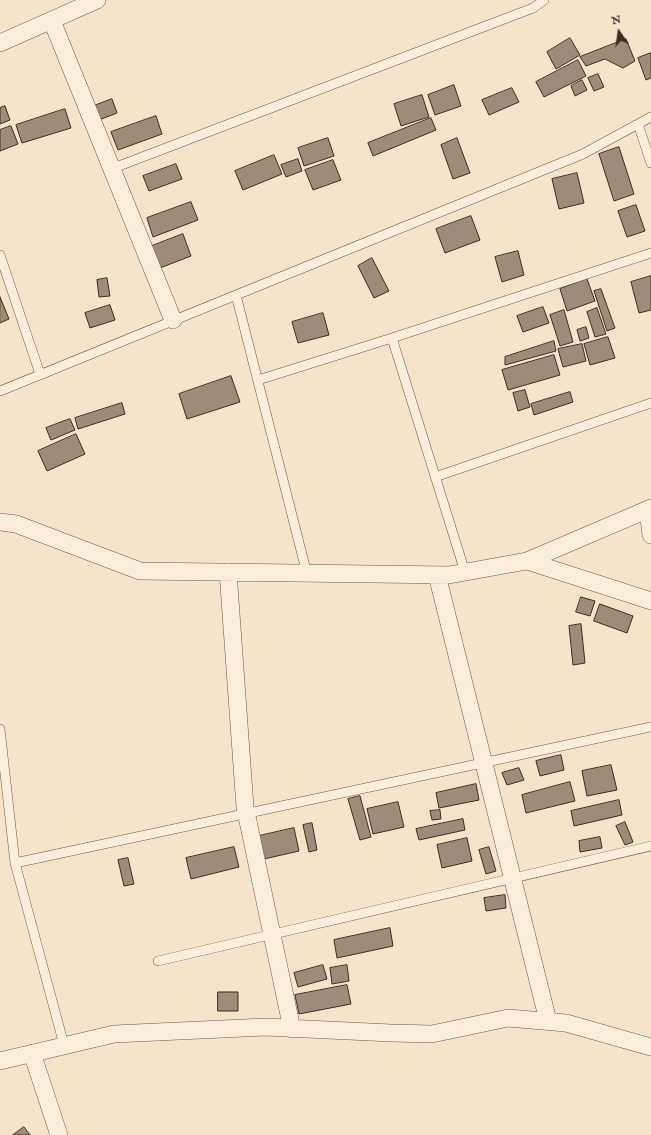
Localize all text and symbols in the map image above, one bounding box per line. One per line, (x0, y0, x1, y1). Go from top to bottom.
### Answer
north arrow (599, 12, 639, 52)
text: N (610, 12, 623, 28)

